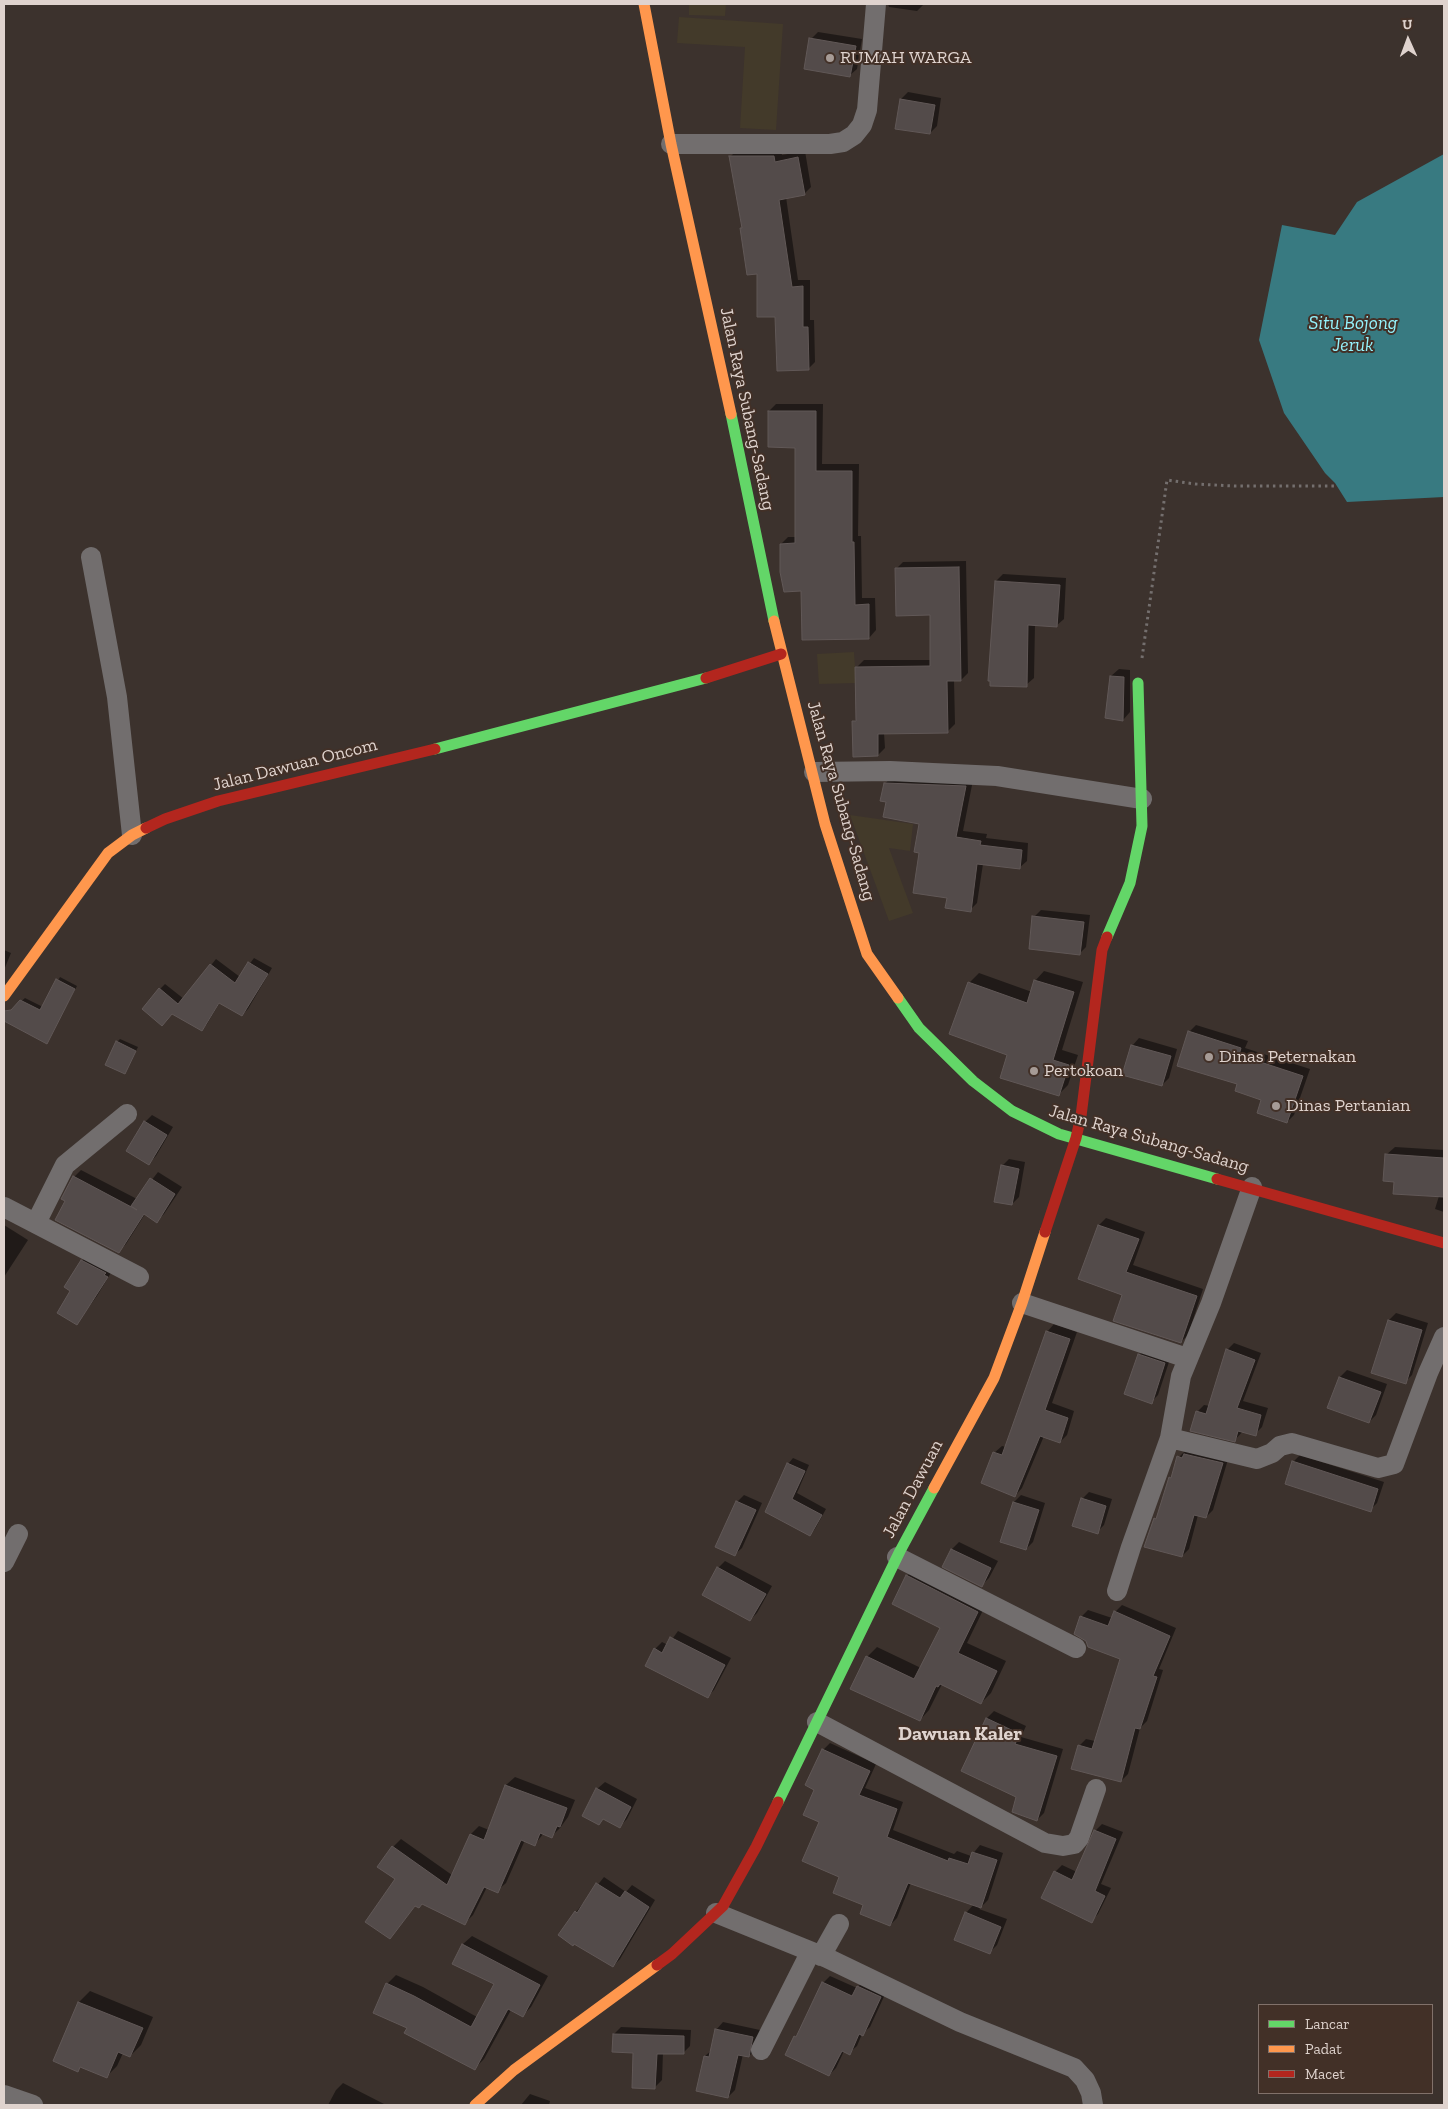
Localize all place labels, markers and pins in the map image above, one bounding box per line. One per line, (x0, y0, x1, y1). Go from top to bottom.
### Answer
place label: RUMAH WARGA (840, 47, 971, 69)
marker: RUMAH WARGA (824, 52, 836, 64)
place label: Dinas Peternakan (1219, 1046, 1356, 1068)
marker: Dinas Peternakan (1203, 1051, 1215, 1063)
place label: Pertokoan (1044, 1060, 1123, 1082)
marker: Pertokoan (1028, 1065, 1040, 1077)
place label: Dinas Pertanian (1286, 1095, 1410, 1117)
marker: Dinas Pertanian (1270, 1100, 1282, 1112)

